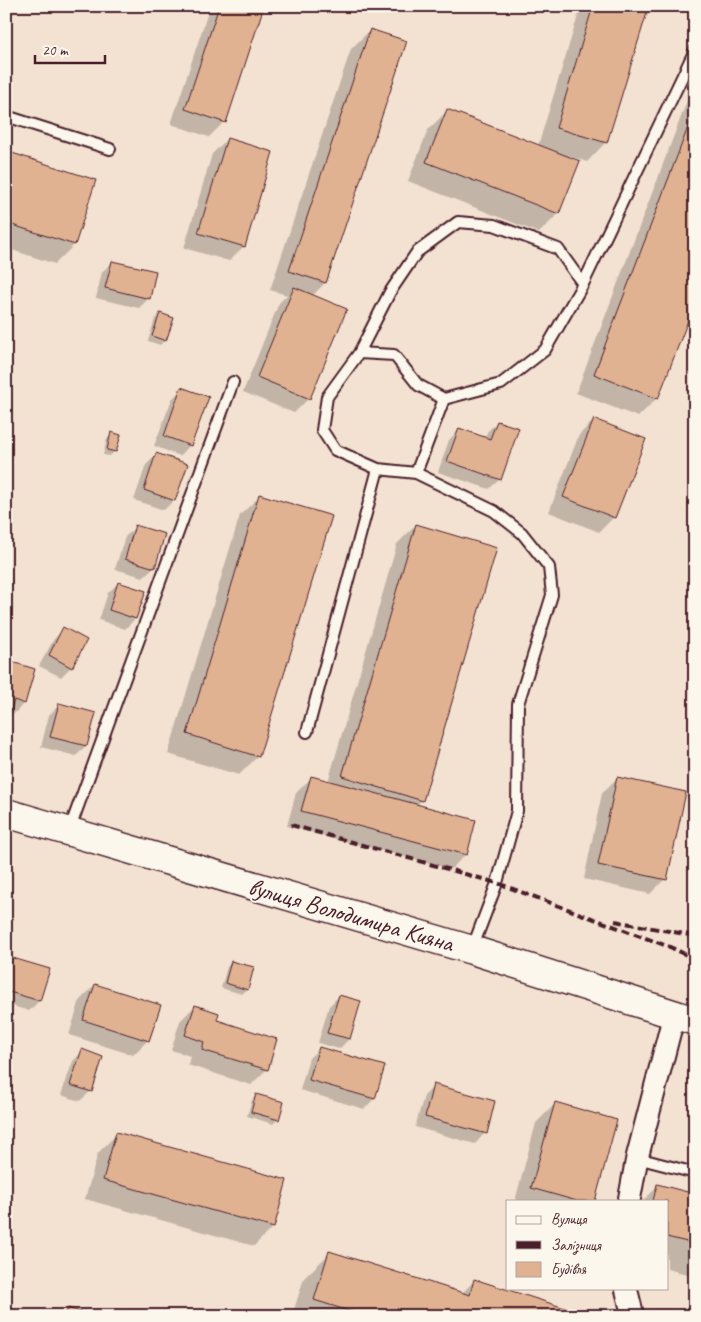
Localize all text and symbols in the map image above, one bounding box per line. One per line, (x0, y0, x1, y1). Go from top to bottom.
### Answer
scale bar (35, 32, 105, 64)
text: 20 m (42, 41, 69, 60)
street label: вулиця Володимира Кияна (245, 870, 459, 960)
legend (506, 1200, 668, 1290)
text: Вулиця (551, 1210, 588, 1229)
text: Залізниця (551, 1236, 602, 1255)
text: Будівля (551, 1260, 586, 1279)

